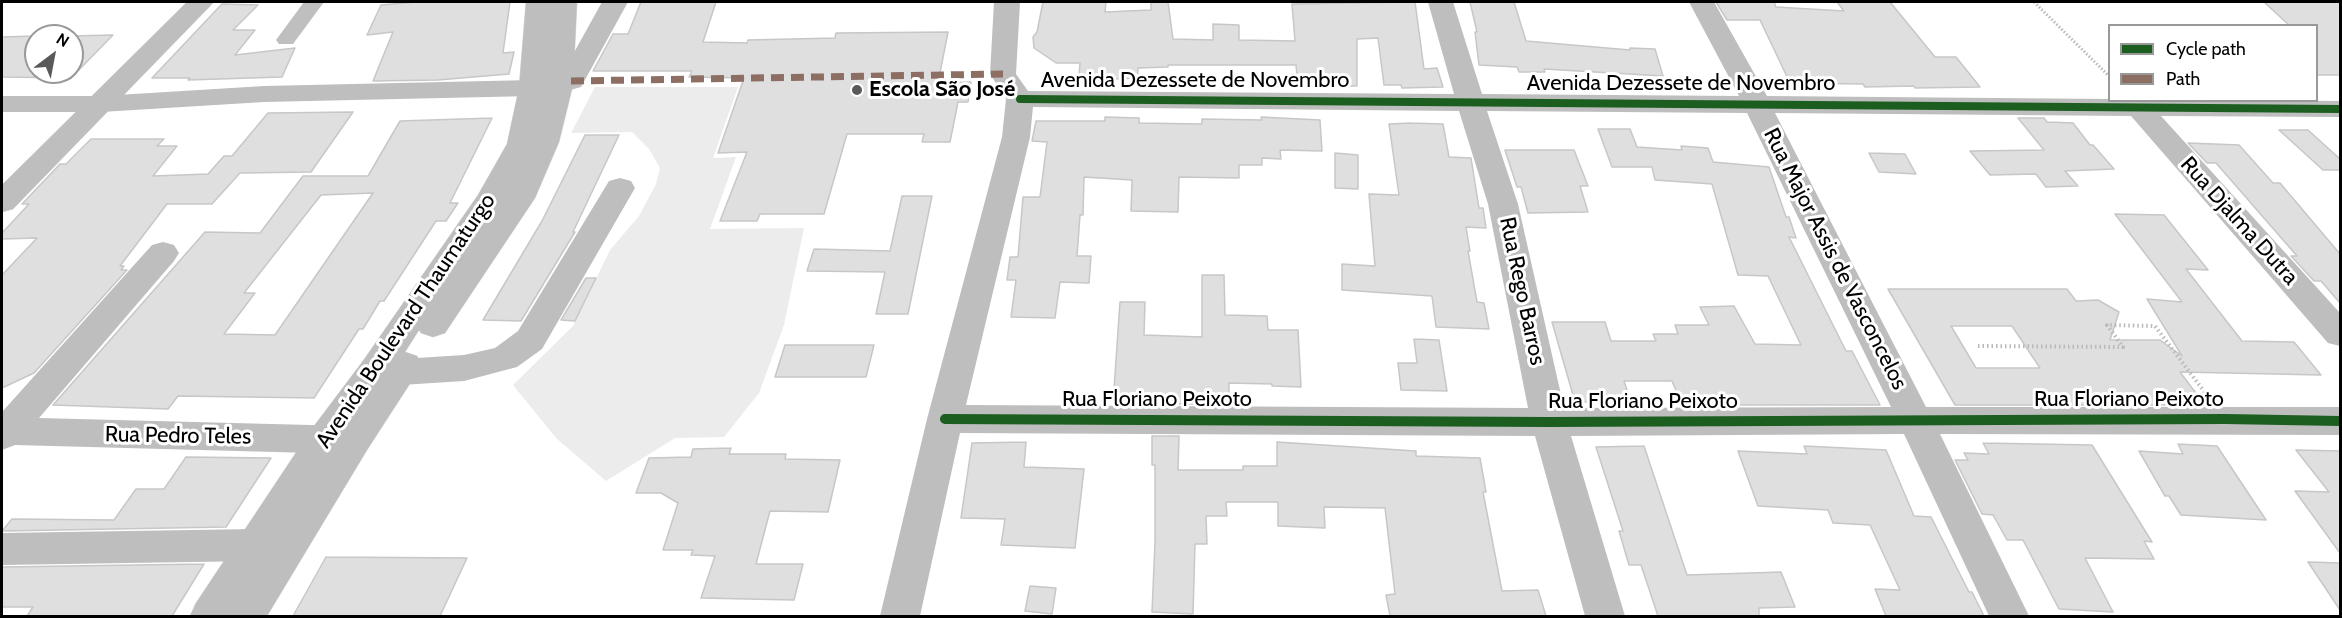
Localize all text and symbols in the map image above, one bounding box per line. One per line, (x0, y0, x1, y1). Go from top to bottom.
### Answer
north arrow (24, 24, 84, 84)
legend (2108, 24, 2318, 102)
text: N (53, 29, 73, 51)
text: Cycle path (2166, 38, 2246, 60)
street label: Avenida Dezessete de Novembro (1041, 68, 1349, 94)
text: Path (2166, 68, 2200, 90)
street label: Avenida Dezessete de Novembro (1527, 71, 1835, 97)
place label: Escola São José (869, 77, 1015, 103)
marker: Escola São José (850, 83, 864, 97)
street label: Rua Major Assis de Vasconcelos (1757, 124, 1913, 394)
street label: Rua Djalma Dutra (2175, 152, 2303, 290)
street label: Avenida Boulevard Thaumaturgo (311, 189, 501, 453)
street label: Rua Rego Barros (1493, 215, 1551, 367)
street label: Rua Floriano Peixoto (1062, 387, 1252, 413)
street label: Rua Floriano Peixoto (2034, 387, 2224, 413)
street label: Rua Floriano Peixoto (1548, 389, 1738, 415)
street label: Rua Pedro Teles (105, 422, 251, 450)

